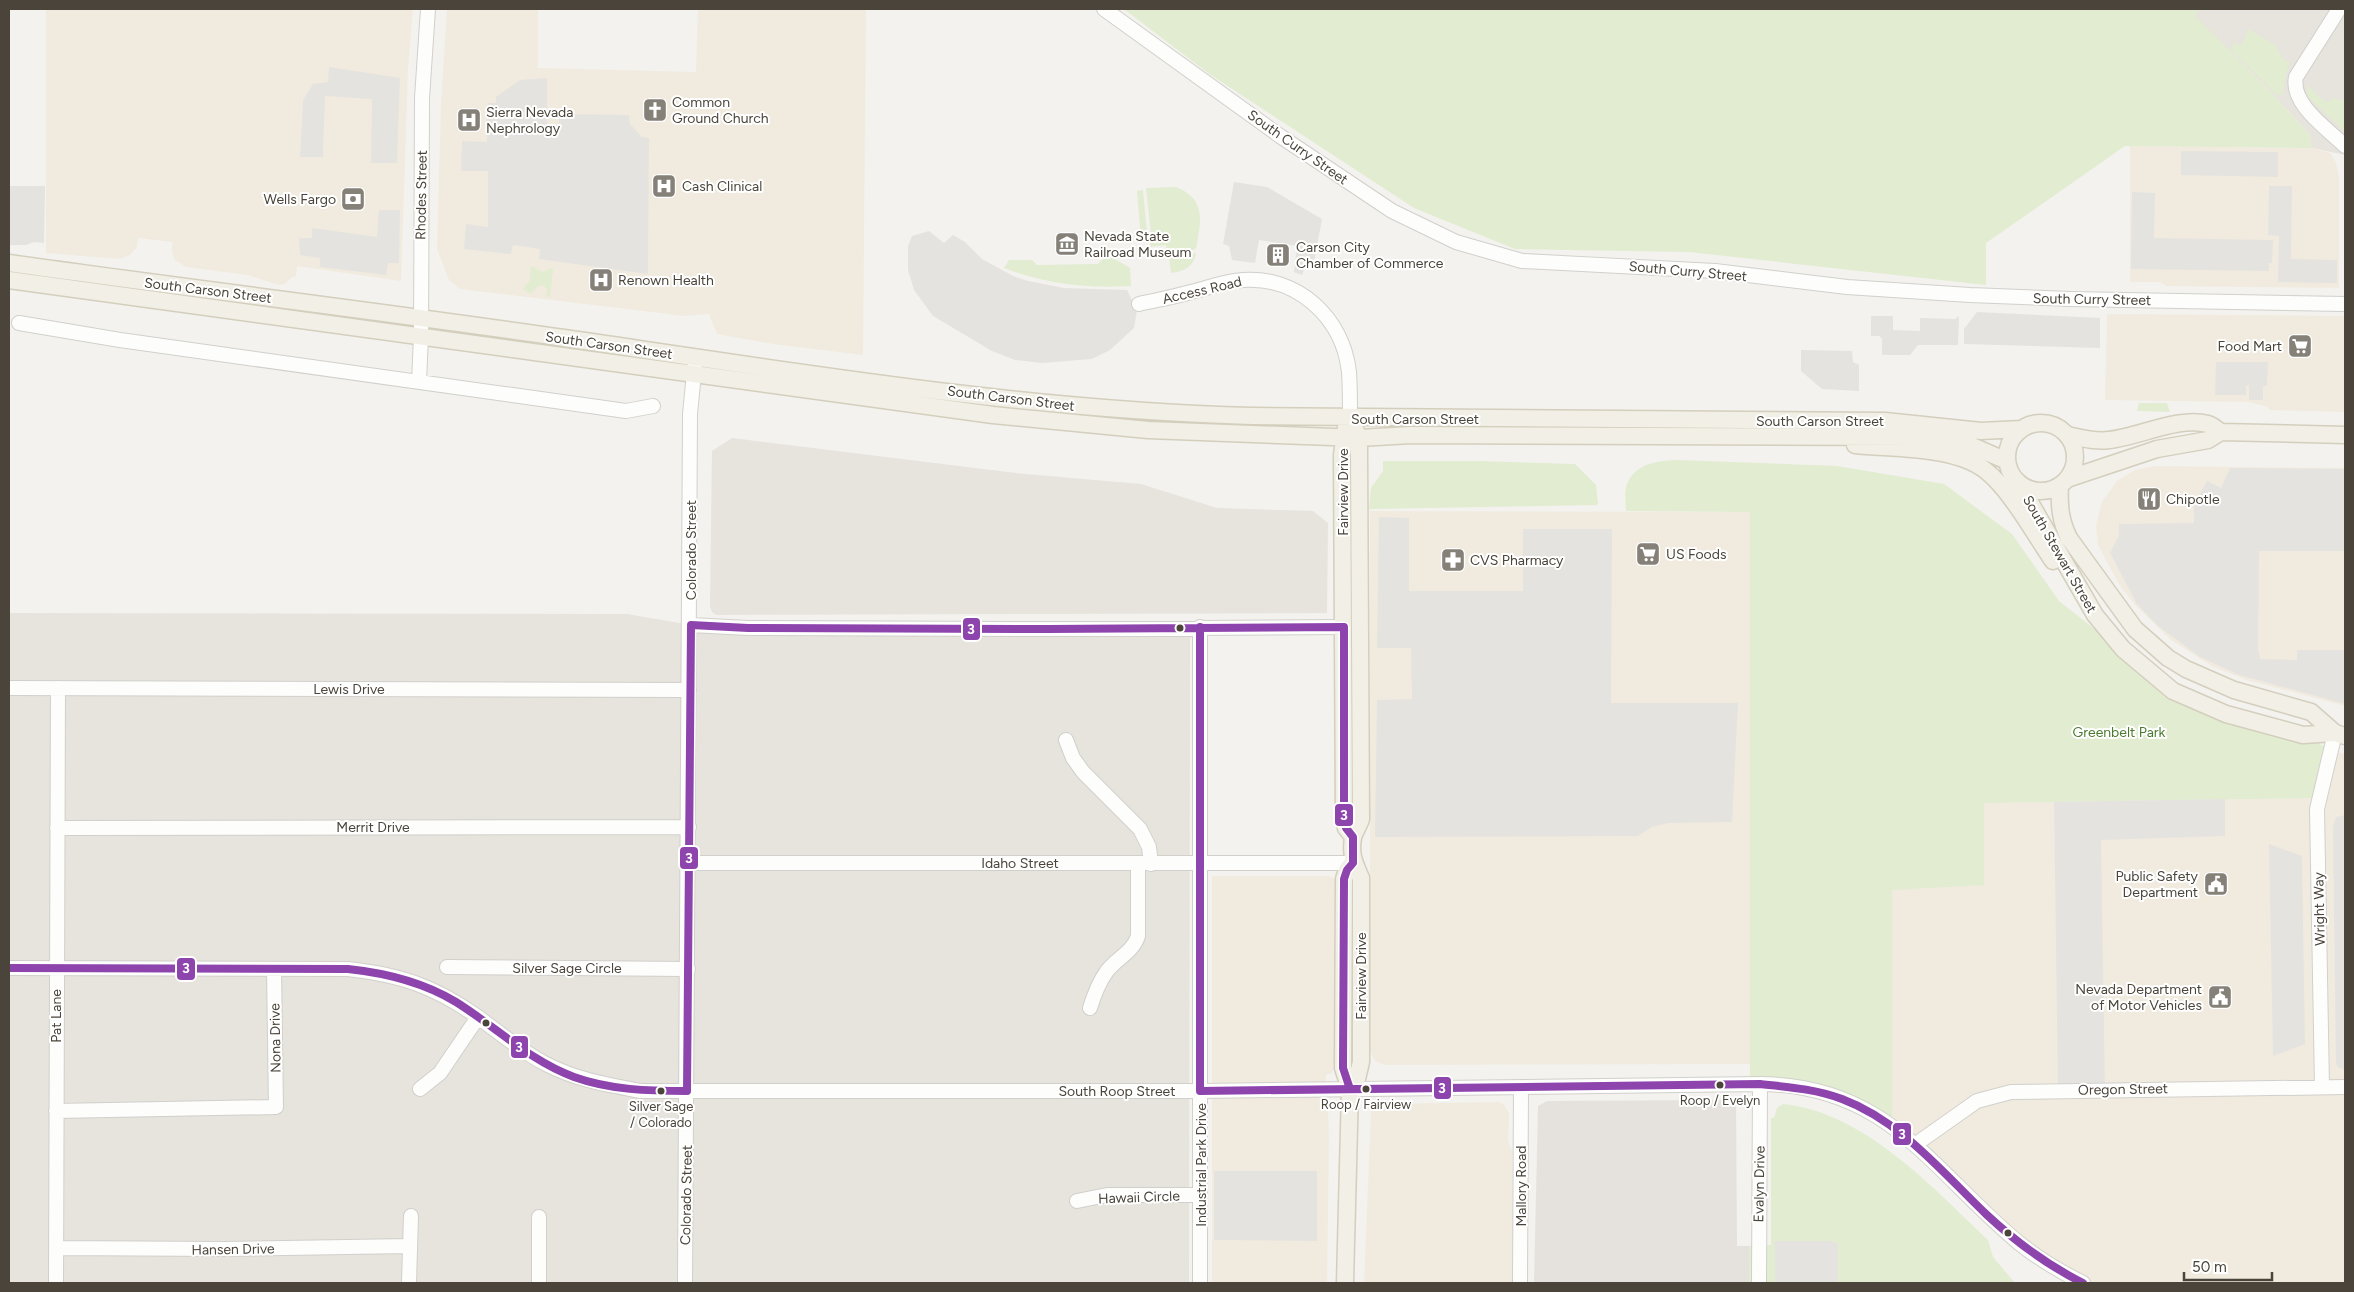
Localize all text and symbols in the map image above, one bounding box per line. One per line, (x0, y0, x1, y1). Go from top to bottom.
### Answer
place label: Common Ground Church (672, 94, 769, 127)
church icon: Common Ground Church (642, 97, 668, 123)
place label: Sierra Nevada Nephrology (486, 104, 573, 137)
street label: South Curry Street (1244, 106, 1351, 188)
hospital icon: Sierra Nevada Nephrology (456, 107, 482, 133)
street label: Rhodes Street (412, 150, 431, 240)
hospital icon: Cash Clinical (651, 173, 677, 199)
place label: Cash Clinical (682, 178, 762, 195)
bank icon: Wells Fargo (340, 186, 366, 212)
place label: Wells Fargo (264, 191, 336, 208)
place label: Nevada State Railroad Museum (1084, 228, 1192, 261)
museum icon: Nevada State Railroad Museum (1054, 231, 1080, 257)
place label: Carson City Chamber of Commerce (1296, 239, 1444, 272)
building icon: Carson City Chamber of Commerce (1265, 242, 1291, 268)
street label: South Curry Street (1628, 258, 1748, 285)
hospital icon: Renown Health (588, 267, 614, 293)
place label: Renown Health (618, 272, 714, 289)
street label: Access Road (1161, 273, 1243, 308)
street label: South Carson Street (143, 274, 273, 307)
street label: South Curry Street (2033, 290, 2151, 309)
street label: South Carson Street (544, 328, 674, 363)
supermarket icon: Food Mart (2287, 333, 2313, 359)
place label: Food Mart (2218, 338, 2282, 355)
street label: South Carson Street (946, 382, 1076, 415)
street label: South Carson Street (1351, 411, 1479, 428)
street label: South Carson Street (1756, 413, 1884, 430)
street label: Fairview Drive (1335, 448, 1352, 536)
restaurant icon: Chipotle (2136, 486, 2162, 512)
place label: Chipotle (2166, 491, 2220, 508)
street label: South Stewart Street (2019, 492, 2100, 616)
street label: Colorado Street (683, 500, 700, 600)
supermarket icon: US Foods (1635, 541, 1661, 567)
place label: US Foods (1666, 546, 1726, 563)
pharmacy icon: CVS Pharmacy (1440, 547, 1466, 573)
place label: CVS Pharmacy (1470, 552, 1564, 569)
line badge: 3 (962, 617, 981, 641)
text: 3 (967, 621, 975, 638)
unlabelled marker (1175, 623, 1185, 633)
street label: Lewis Drive (313, 681, 385, 698)
park label: Greenbelt Park (2073, 724, 2166, 741)
line badge: 3 (1334, 803, 1354, 827)
text: 3 (1340, 807, 1348, 824)
street label: Merrit Drive (336, 819, 410, 836)
line badge: 3 (679, 846, 699, 870)
text: 3 (685, 850, 693, 867)
street label: Idaho Street (981, 855, 1059, 872)
place label: Public Safety Department (2115, 868, 2199, 901)
public building icon: Public Safety Department (2203, 871, 2229, 897)
street label: Wright Way (2310, 872, 2329, 946)
street label: Fairview Drive (1353, 932, 1370, 1020)
line badge: 3 (176, 957, 196, 981)
text: 3 (182, 960, 190, 977)
street label: Silver Sage Circle (512, 960, 622, 977)
place label: Nevada Department of Motor Vehicles (2075, 981, 2202, 1014)
public building icon: Nevada Department of Motor Vehicles (2207, 984, 2233, 1010)
street label: Pat Lane (48, 989, 65, 1043)
street label: Nona Drive (266, 1003, 285, 1073)
unlabelled marker (481, 1018, 491, 1028)
line badge: 3 (510, 1035, 529, 1059)
text: 3 (515, 1039, 523, 1056)
line badge: 3 (1433, 1076, 1452, 1100)
text: 3 (1438, 1080, 1446, 1097)
marker: Roop / Evelyn (1715, 1080, 1725, 1090)
street label: Oregon Street (2078, 1080, 2168, 1099)
street label: South Roop Street (1058, 1083, 1176, 1100)
marker: Roop / Fairview (1361, 1084, 1371, 1094)
marker: Silver Sage / Colorado (656, 1086, 666, 1096)
place label: Roop / Evelyn (1680, 1093, 1760, 1108)
place label: Roop / Fairview (1321, 1097, 1412, 1112)
place label: Silver Sage / Colorado (629, 1099, 693, 1130)
street label: Industrial Park Drive (1193, 1103, 1210, 1227)
line badge: 3 (1892, 1122, 1912, 1146)
text: 3 (1898, 1126, 1906, 1143)
street label: Colorado Street (677, 1145, 696, 1245)
street label: Mallory Road (1513, 1145, 1530, 1227)
street label: Evalyn Drive (1750, 1145, 1769, 1222)
street label: Hawaii Circle (1098, 1188, 1181, 1207)
unlabelled marker (2003, 1228, 2013, 1238)
street label: Hansen Drive (191, 1240, 275, 1259)
scale bar (2184, 1250, 2272, 1282)
text: 50 m (2192, 1258, 2227, 1276)

